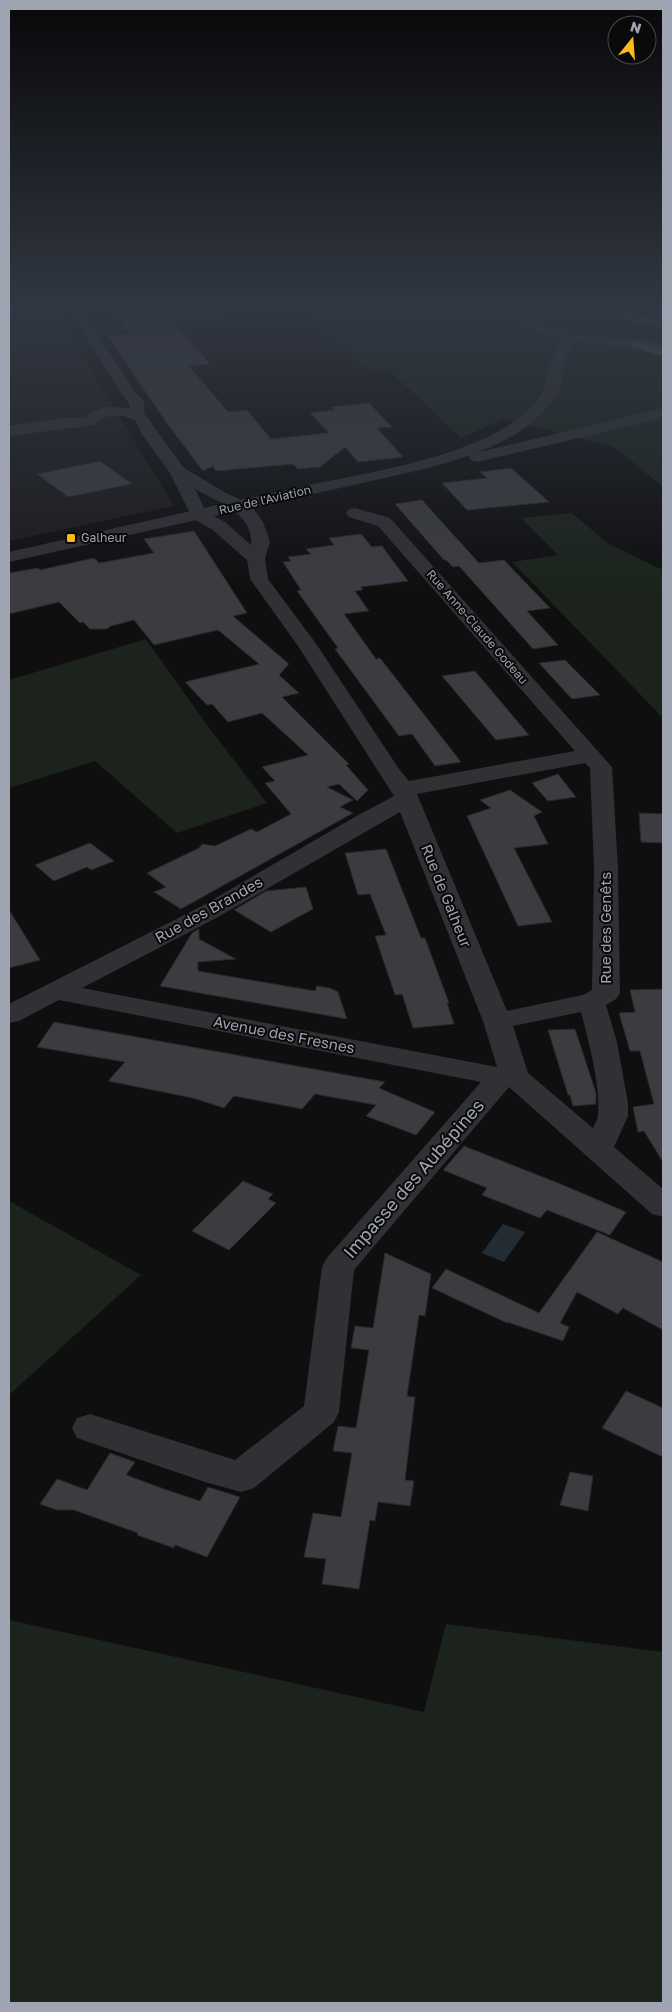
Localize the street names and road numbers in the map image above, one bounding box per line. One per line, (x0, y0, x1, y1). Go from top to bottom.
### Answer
street label: Rue de l'Aviation (217, 482, 312, 517)
street label: Rue Anne-Claude Godeau (424, 566, 531, 687)
street label: Rue de Galheur (418, 841, 476, 950)
street label: Rue des Brandes (152, 872, 266, 946)
street label: Rue des Genêts (596, 872, 614, 984)
street label: Avenue des Fresnes (212, 1011, 356, 1057)
street label: Impasse des Aubépines (338, 1094, 488, 1262)

